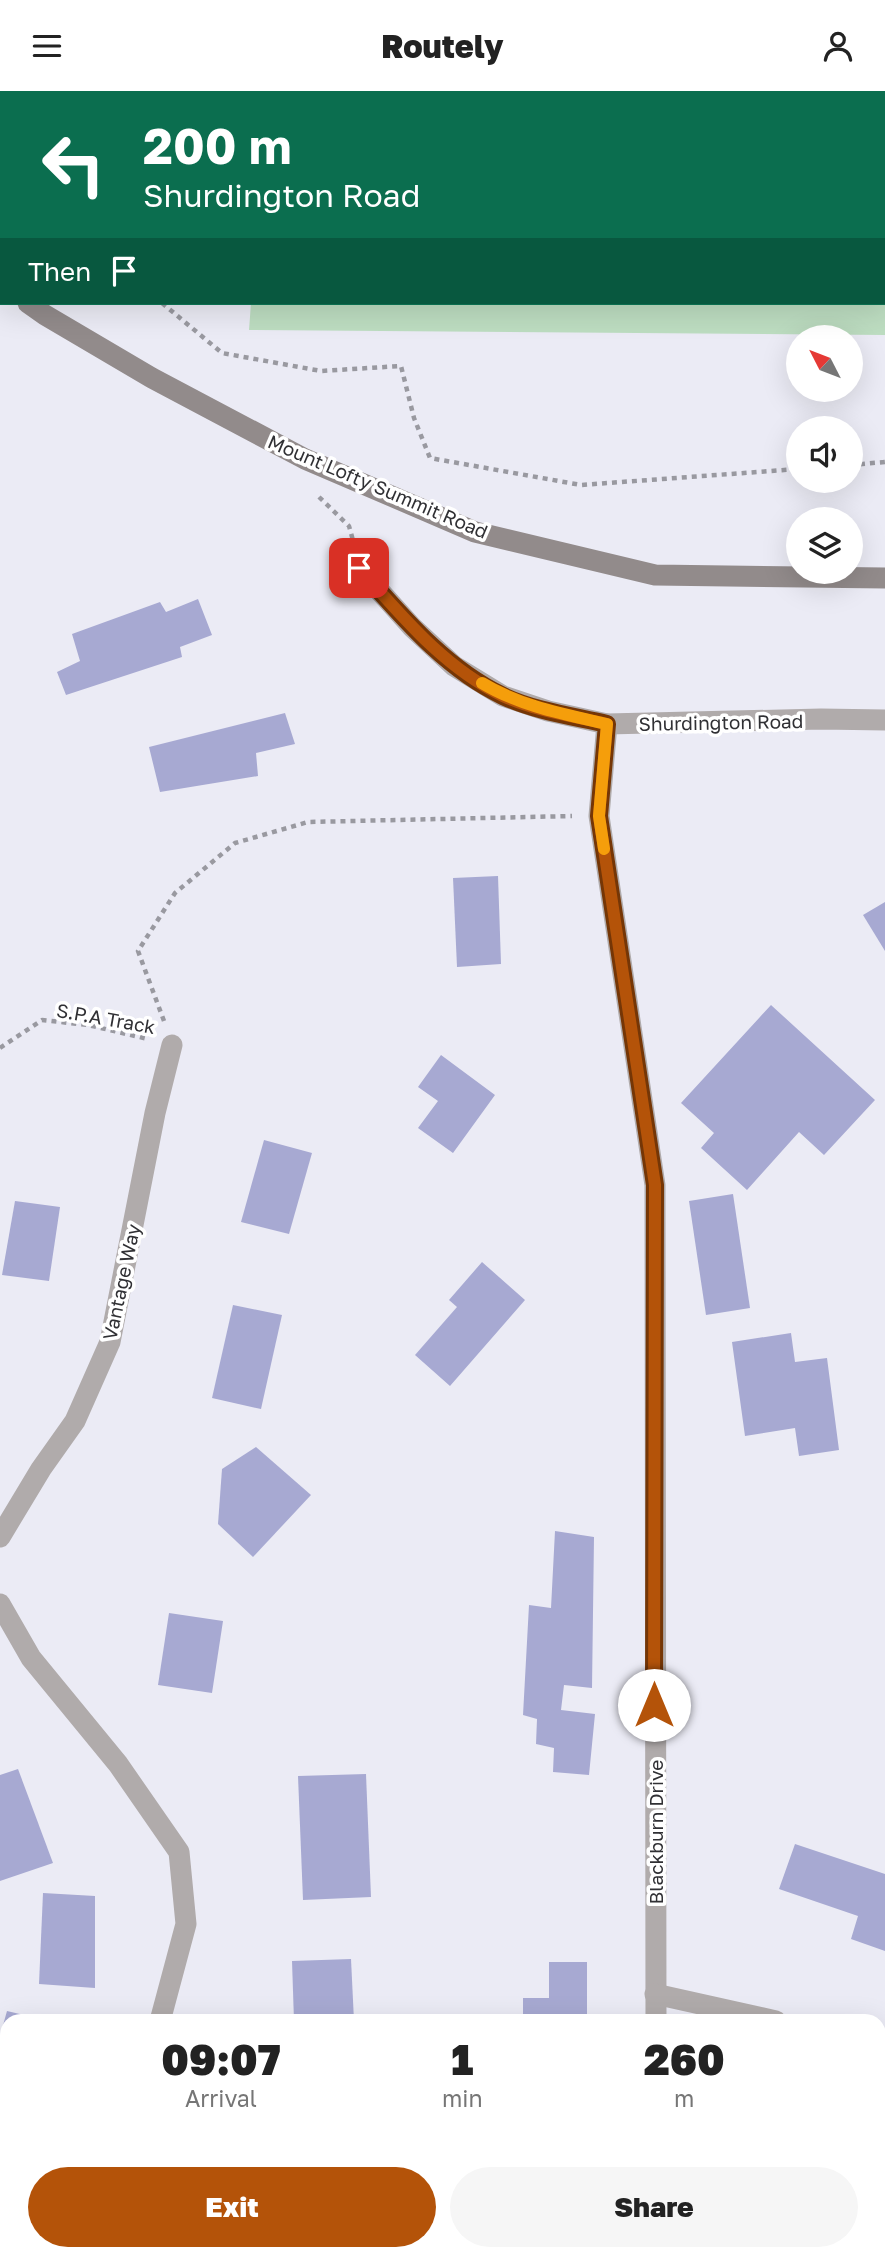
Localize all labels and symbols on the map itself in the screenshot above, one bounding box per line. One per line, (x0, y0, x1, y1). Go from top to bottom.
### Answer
north arrow (786, 325, 863, 403)
street label: Mount Lofty Summit Road (265, 429, 491, 543)
pin (329, 538, 389, 598)
street label: Shurdington Road (638, 709, 804, 735)
street label: S.P.A Track (55, 998, 157, 1038)
street label: Vantage Way (97, 1222, 145, 1342)
position arrow (617, 1668, 691, 1742)
street label: Blackburn Drive (644, 1760, 667, 1904)

